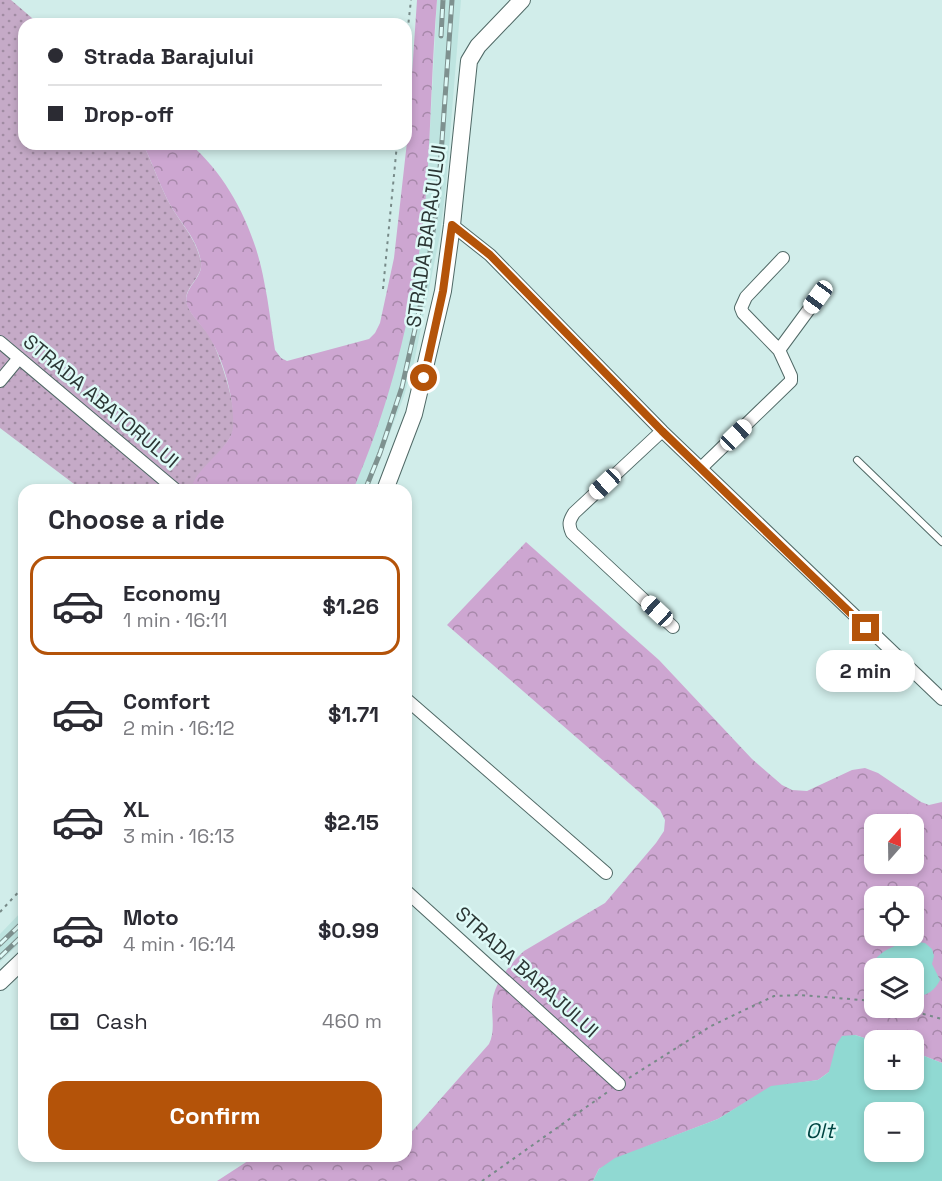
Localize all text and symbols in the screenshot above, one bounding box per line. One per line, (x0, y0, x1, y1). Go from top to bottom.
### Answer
text: Strada Barajului (84, 42, 254, 70)
text: Drop-off (84, 100, 174, 128)
street label: STRADA BARAJULUI (400, 143, 452, 329)
car (800, 277, 836, 317)
street label: STRADA ABATORULUI (18, 328, 184, 474)
route start (410, 364, 437, 391)
car (717, 416, 755, 454)
car (586, 465, 624, 503)
text: Choose a ride (48, 502, 225, 537)
icon: car (51, 579, 105, 633)
text: Economy (123, 579, 221, 607)
text: $1.26 (323, 592, 379, 620)
car (638, 592, 676, 630)
text: 1 min · 16:11 (123, 607, 227, 633)
route end (852, 614, 879, 641)
callout: 2 min (816, 649, 916, 691)
text: 2 min (840, 658, 891, 684)
icon: car (51, 687, 105, 741)
text: Comfort (123, 687, 211, 715)
text: $1.71 (328, 700, 379, 728)
text: 2 min · 16:12 (123, 715, 235, 741)
icon: car (51, 795, 105, 849)
text: XL (123, 795, 149, 823)
text: $2.15 (324, 808, 379, 836)
north arrow (864, 814, 924, 874)
map controls (864, 814, 924, 1162)
text: 3 min · 16:13 (123, 823, 235, 849)
button: locate (864, 886, 924, 946)
street label: STRADA BARAJULUI (450, 901, 604, 1043)
icon: car (51, 903, 105, 957)
text: Moto (123, 903, 179, 931)
text: $0.99 (318, 916, 379, 944)
text: 4 min · 16:14 (123, 931, 236, 957)
button: layers (864, 958, 924, 1018)
icon: cash (48, 1005, 81, 1038)
text: Cash (96, 1007, 148, 1035)
text: 460 m (322, 1008, 382, 1034)
button: + (864, 1030, 924, 1090)
button: Confirm (48, 1081, 382, 1150)
button: − (864, 1102, 924, 1162)
water label: Olt (806, 1117, 837, 1144)

